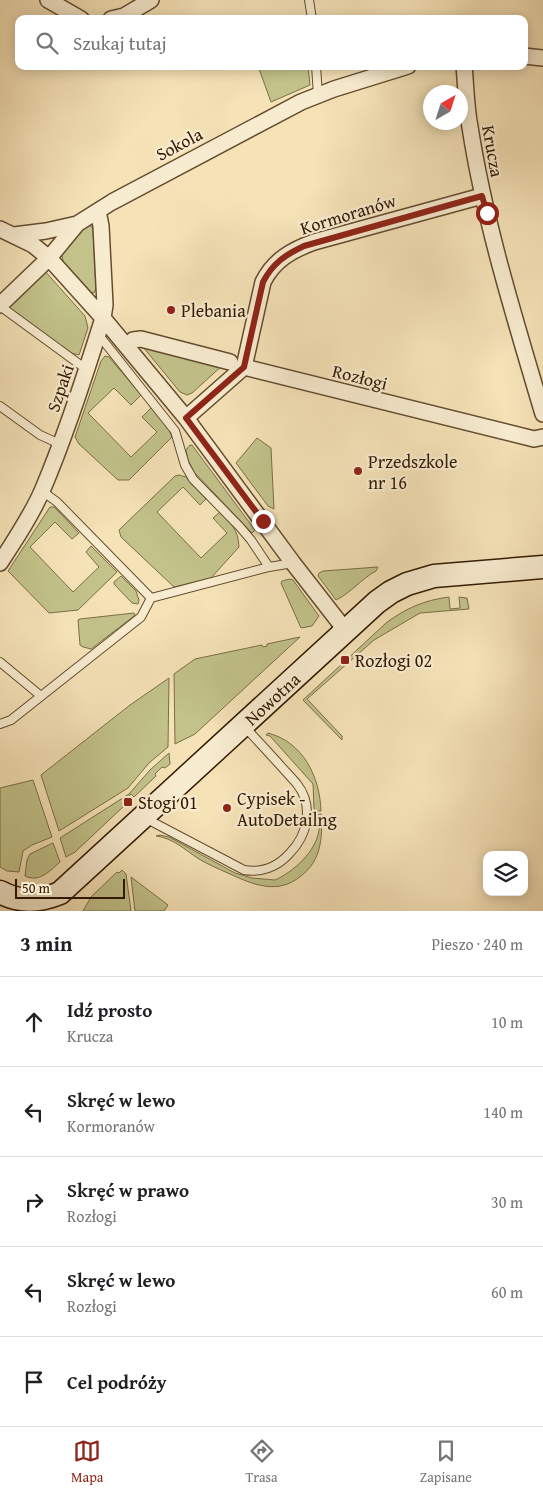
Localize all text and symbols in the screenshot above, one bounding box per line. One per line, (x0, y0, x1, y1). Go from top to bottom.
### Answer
search box (15, 15, 528, 70)
icon: search (33, 29, 61, 57)
text: Szukaj tutaj (73, 29, 167, 57)
north arrow (423, 85, 468, 130)
street label: Sokola (151, 120, 208, 168)
street label: Krucza (475, 123, 511, 180)
street label: Kormoranów (297, 187, 399, 241)
route start (476, 202, 499, 225)
place label: Plebania (181, 297, 246, 324)
marker: Plebania (165, 304, 177, 316)
street label: Rozłogi (330, 357, 390, 397)
street label: Szpaki (39, 360, 81, 416)
place label: Przedszkole nr 16 (368, 448, 458, 496)
marker: Przedszkole nr 16 (352, 465, 364, 477)
route end (252, 510, 275, 533)
place label: Rozłogi 02 (355, 647, 432, 674)
marker: Rozłogi 02 (339, 654, 351, 666)
street label: Nowotna (238, 665, 306, 731)
place label: Cypisek - AutoDetailng (237, 785, 337, 833)
place label: Stogi 01 (138, 789, 198, 816)
marker: Stogi 01 (122, 796, 134, 808)
marker: Cypisek - AutoDetailng (221, 802, 233, 814)
map controls (483, 851, 528, 896)
button: layers (483, 851, 528, 896)
scale bar (15, 876, 125, 899)
text: 50 m (22, 878, 50, 898)
text: 3 min (20, 928, 72, 959)
text: Pieszo · 240 m (431, 932, 523, 956)
text: Idź prosto (67, 996, 152, 1024)
icon: ahead (20, 1008, 48, 1036)
text: 10 m (491, 1010, 523, 1034)
text: Krucza (67, 1024, 113, 1048)
text: Skręć w lewo (67, 1086, 175, 1114)
icon: left (20, 1098, 48, 1126)
text: 140 m (483, 1100, 523, 1124)
text: Kormoranów (67, 1114, 155, 1138)
text: Skręć w prawo (67, 1176, 189, 1204)
icon: right (20, 1188, 48, 1216)
text: 30 m (491, 1190, 523, 1214)
text: Rozłogi (67, 1204, 117, 1228)
text: Skręć w lewo (67, 1266, 175, 1294)
icon: left (20, 1278, 48, 1306)
text: 60 m (491, 1280, 523, 1304)
text: Rozłogi (67, 1294, 117, 1318)
icon: arrive (20, 1368, 48, 1396)
text: Cel podróży (67, 1368, 167, 1396)
tab: Mapa (71, 1437, 103, 1487)
tab: Trasa (245, 1437, 278, 1487)
tab: Zapisane (420, 1437, 472, 1487)

